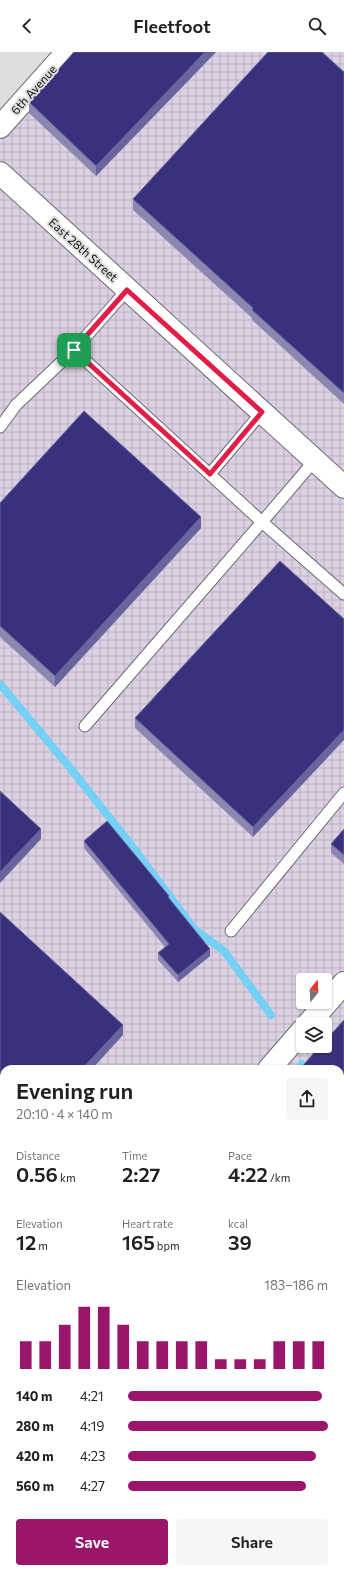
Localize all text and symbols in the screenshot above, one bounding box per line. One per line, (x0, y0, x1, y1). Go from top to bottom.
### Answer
icon: back (16, 15, 38, 37)
text: Fleetfoot (133, 15, 211, 37)
icon: search (306, 15, 328, 37)
street label: 6th Avenue (8, 62, 59, 117)
street label: East 28th Street (46, 215, 121, 284)
pin (57, 333, 91, 367)
icon: arrive (63, 339, 85, 361)
north arrow (296, 973, 332, 1009)
map controls (296, 973, 332, 1053)
button: layers (296, 1017, 332, 1053)
text: Evening run (16, 1077, 133, 1104)
button: share (286, 1078, 328, 1120)
text: 20:10 · 4 × 140 m (16, 1106, 113, 1122)
text: Distance (16, 1149, 60, 1162)
text: Time (122, 1149, 147, 1162)
text: Pace (228, 1149, 252, 1162)
text: 0.56 (16, 1162, 58, 1186)
text: 2:27 (122, 1162, 160, 1186)
text: 4:22 (228, 1162, 268, 1186)
text: km (58, 1171, 76, 1184)
text: /km (268, 1171, 290, 1184)
text: Elevation (16, 1217, 62, 1230)
text: Heart rate (122, 1217, 173, 1230)
text: kcal (228, 1217, 248, 1230)
text: 12 (16, 1230, 36, 1254)
text: 165 (122, 1230, 155, 1254)
text: 39 (228, 1230, 252, 1254)
text: m (36, 1239, 48, 1252)
text: bpm (155, 1239, 179, 1252)
text: Elevation (16, 1277, 71, 1293)
text: 183–186 m (264, 1277, 328, 1293)
text: 140 m (16, 1388, 52, 1404)
text: 4:21 (80, 1388, 104, 1404)
text: 280 m (16, 1418, 54, 1434)
text: 4:19 (80, 1418, 104, 1434)
text: 420 m (16, 1448, 54, 1464)
text: 4:23 (80, 1448, 106, 1464)
text: 560 m (16, 1478, 54, 1494)
text: 4:27 (80, 1478, 105, 1494)
button: Save (16, 1519, 168, 1565)
button: Share (176, 1519, 328, 1565)

